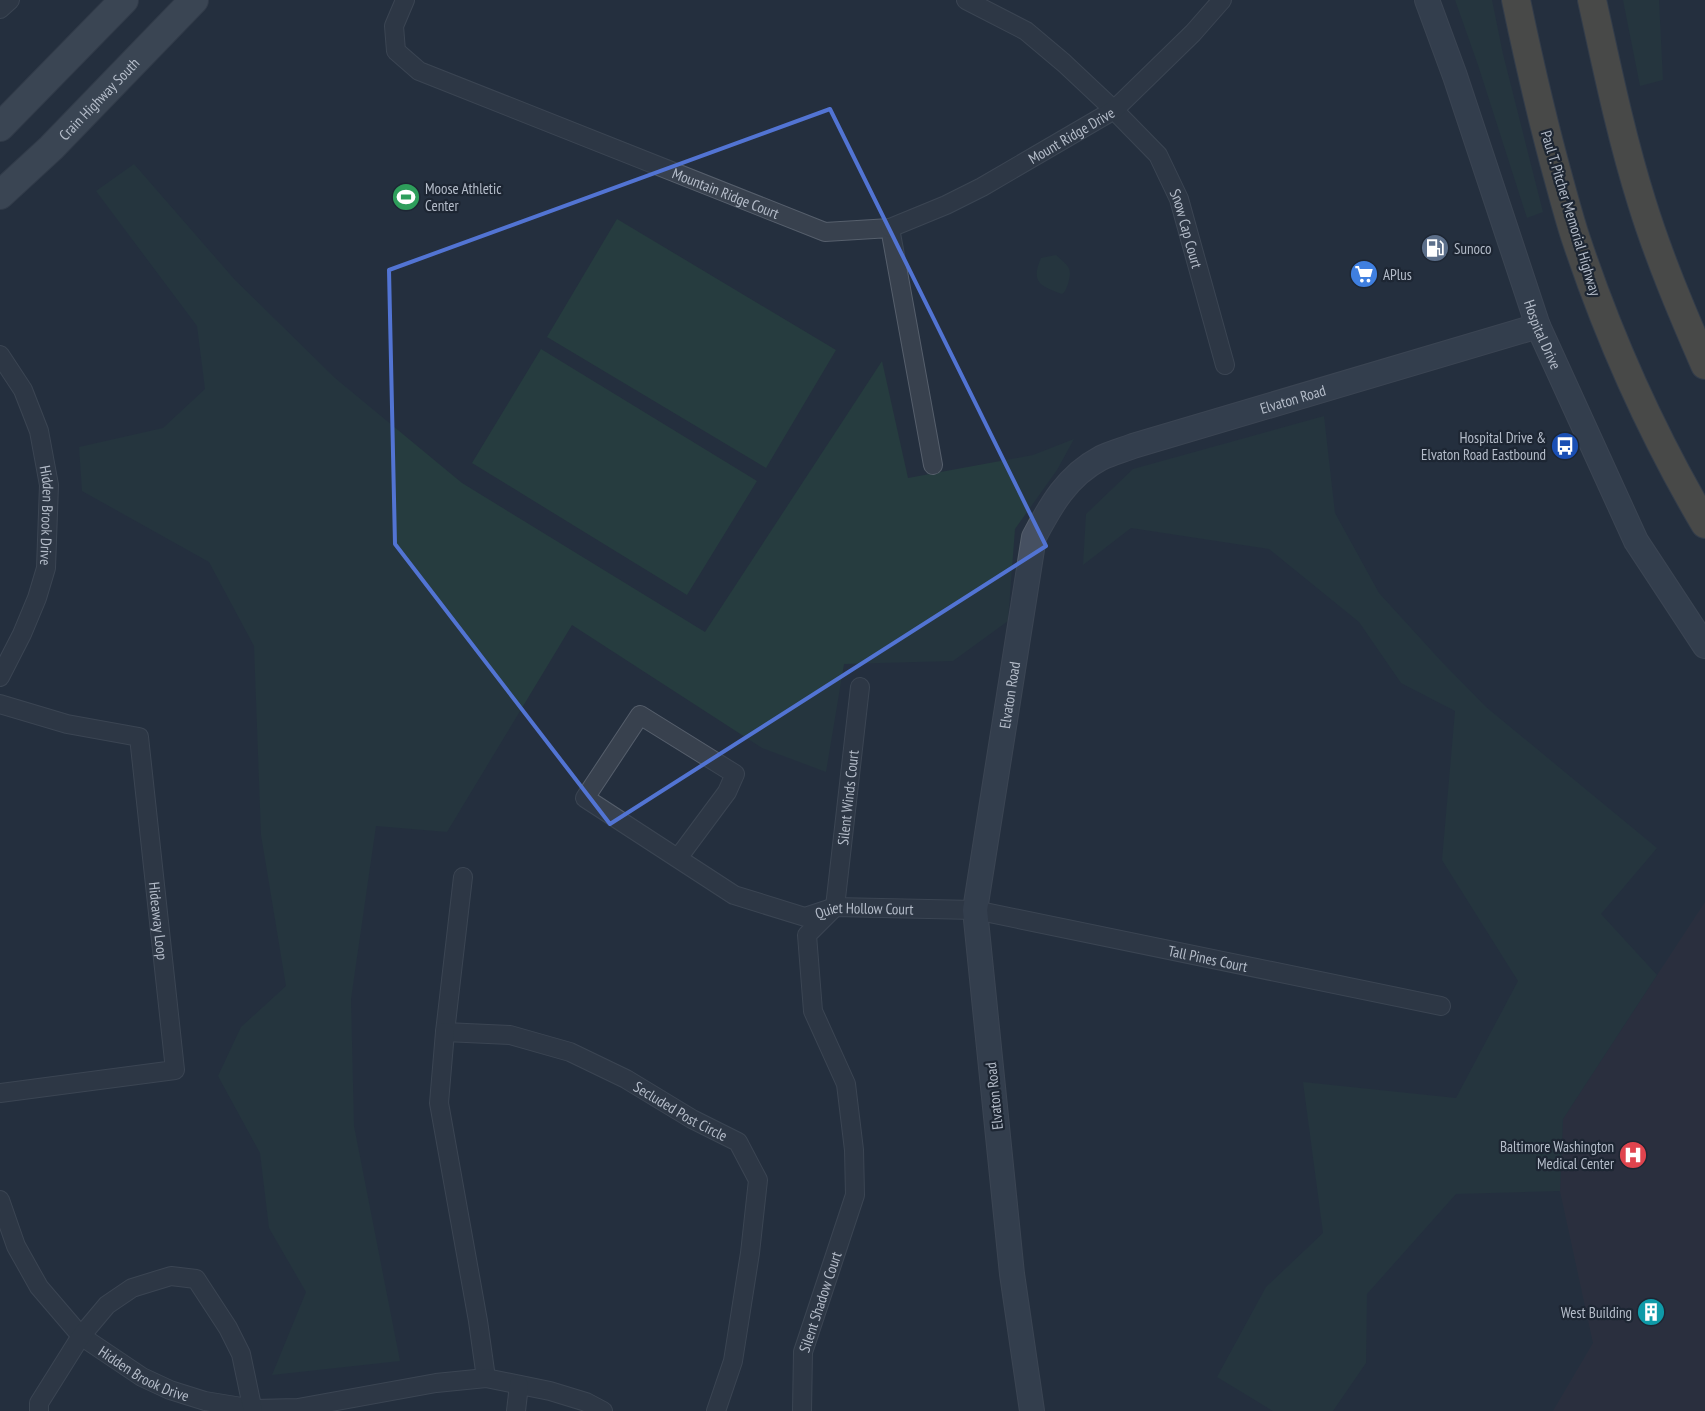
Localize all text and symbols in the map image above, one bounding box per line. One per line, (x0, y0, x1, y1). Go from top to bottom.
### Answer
street label: Crain Highway South (54, 53, 143, 144)
street label: Mount Ridge Drive (1025, 102, 1118, 168)
street label: Paul T. Pitcher Memorial Highway (1537, 128, 1605, 298)
street label: Mountain Ridge Court (670, 163, 782, 222)
place label: Moose Athletic Center (425, 179, 502, 215)
sports icon: Moose Athletic Center (391, 182, 421, 212)
street label: Snow Cap Court (1166, 186, 1207, 270)
fuel station icon: Sunoco (1420, 233, 1450, 263)
place label: Sunoco (1454, 239, 1492, 258)
supermarket icon: APlus (1349, 259, 1379, 289)
place label: APlus (1383, 265, 1412, 284)
street label: Hospital Drive (1520, 297, 1566, 372)
street label: Elvaton Road (1258, 380, 1328, 417)
place label: Hospital Drive & Elvaton Road Eastbound (1421, 428, 1546, 464)
bus stop icon: Hospital Drive & Elvaton Road Eastbound (1550, 431, 1580, 461)
street label: Hidden Brook Drive (36, 464, 59, 566)
street label: Elvaton Road (994, 660, 1024, 730)
street label: Silent Winds Court (833, 749, 862, 846)
street label: Hideaway Loop (145, 881, 173, 961)
street label: Quiet Hollow Court (812, 897, 914, 923)
street label: Tall Pines Court (1167, 941, 1250, 975)
street label: Elvaton Road (981, 1061, 1007, 1131)
street label: Secluded Post Circle (630, 1077, 731, 1145)
place label: Baltimore Washington Medical Center (1500, 1137, 1615, 1173)
hospital icon: Baltimore Washington Medical Center (1618, 1140, 1648, 1170)
street label: Silent Shadow Court (794, 1249, 845, 1355)
building icon: West Building (1636, 1297, 1666, 1327)
place label: West Building (1561, 1303, 1632, 1322)
street label: Hidden Brook Drive (95, 1341, 192, 1405)

